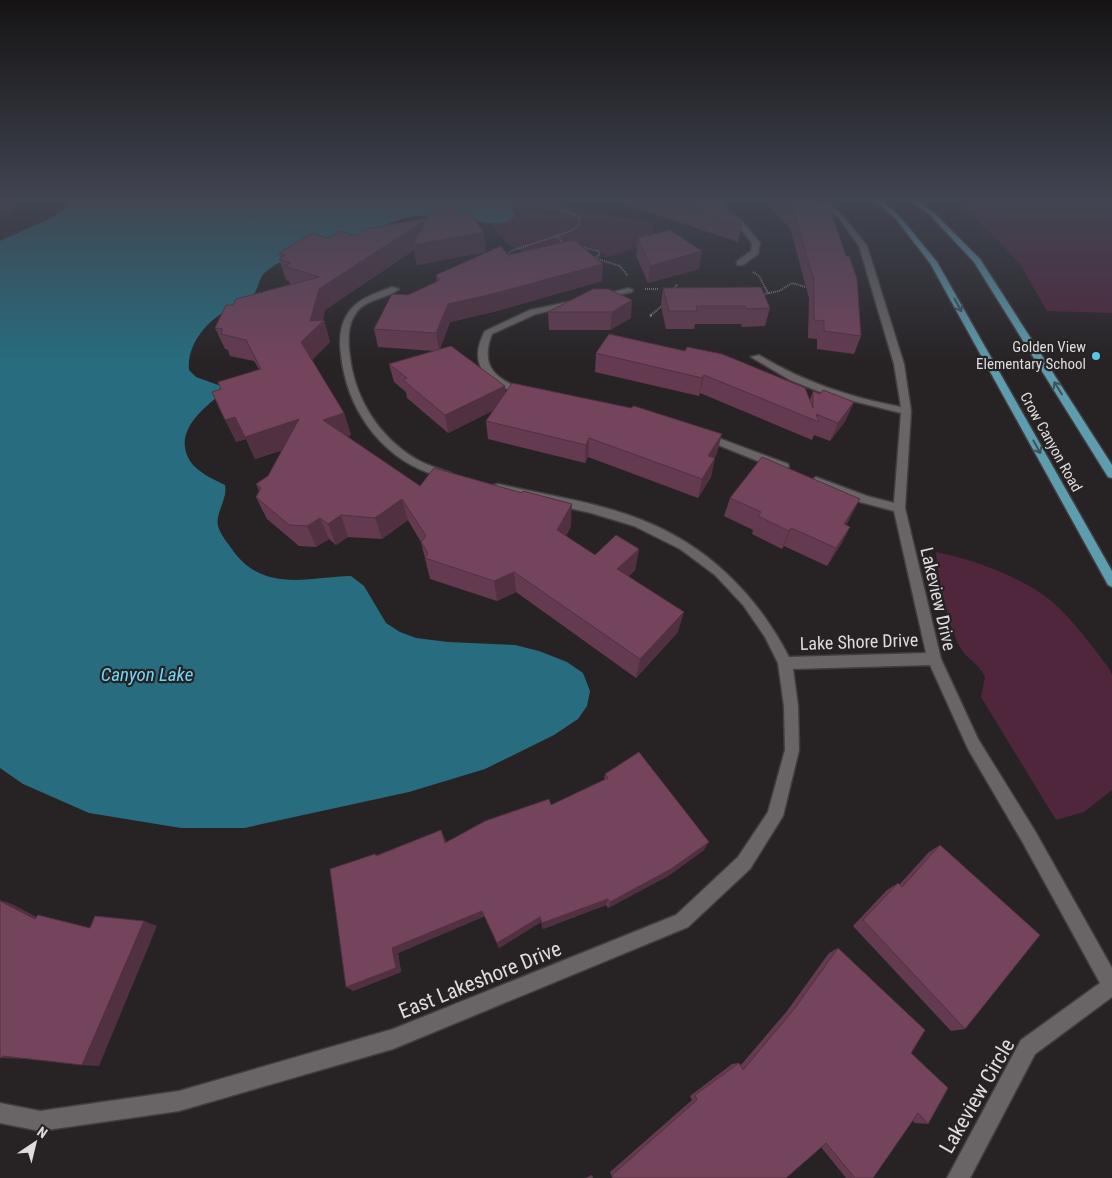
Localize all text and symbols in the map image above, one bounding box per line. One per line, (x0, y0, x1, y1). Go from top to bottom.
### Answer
one-way arrow (953, 298, 963, 313)
place label: Golden View Elementary School (976, 338, 1086, 373)
marker: Golden View Elementary School (1090, 350, 1102, 362)
one-way arrow (1052, 382, 1062, 396)
street label: Crow Canyon Road (1016, 389, 1086, 495)
one-way arrow (1033, 439, 1042, 454)
street label: Lakeview Drive (916, 545, 961, 653)
street label: Lake Shore Drive (799, 629, 919, 654)
water label: Canyon Lake (101, 663, 193, 686)
street label: East Lakeshore Drive (395, 936, 565, 1024)
street label: Lakeview Circle (935, 1034, 1020, 1158)
north arrow (10, 1118, 60, 1168)
text: N (34, 1123, 51, 1141)

